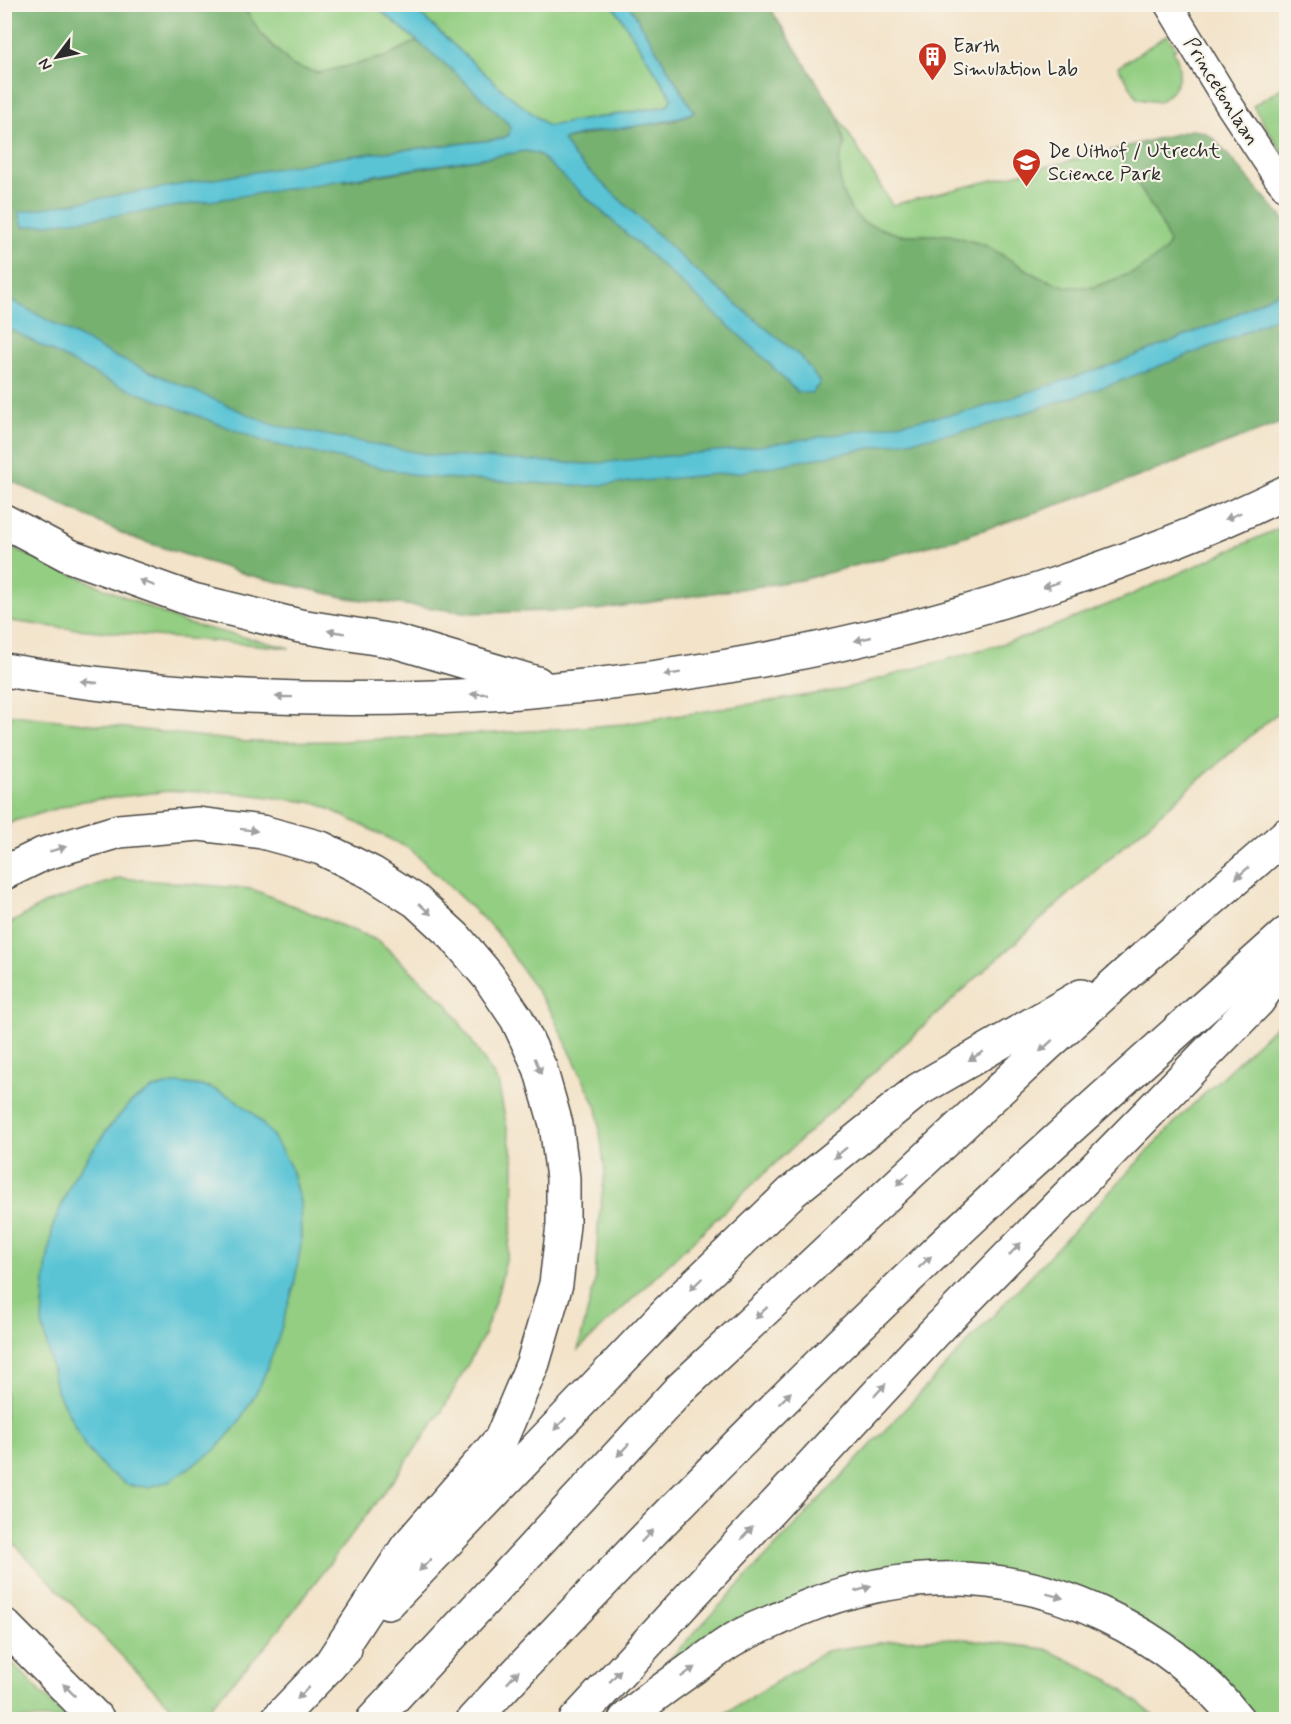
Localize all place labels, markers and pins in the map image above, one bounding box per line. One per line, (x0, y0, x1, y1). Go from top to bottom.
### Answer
place label: Earth Simulation Lab (953, 33, 1078, 83)
building icon: Earth Simulation Lab (916, 40, 948, 82)
place label: De Uithof / Utrecht Science Park (1048, 138, 1221, 188)
school or university icon: De Uithof / Utrecht Science Park (1011, 146, 1043, 188)

